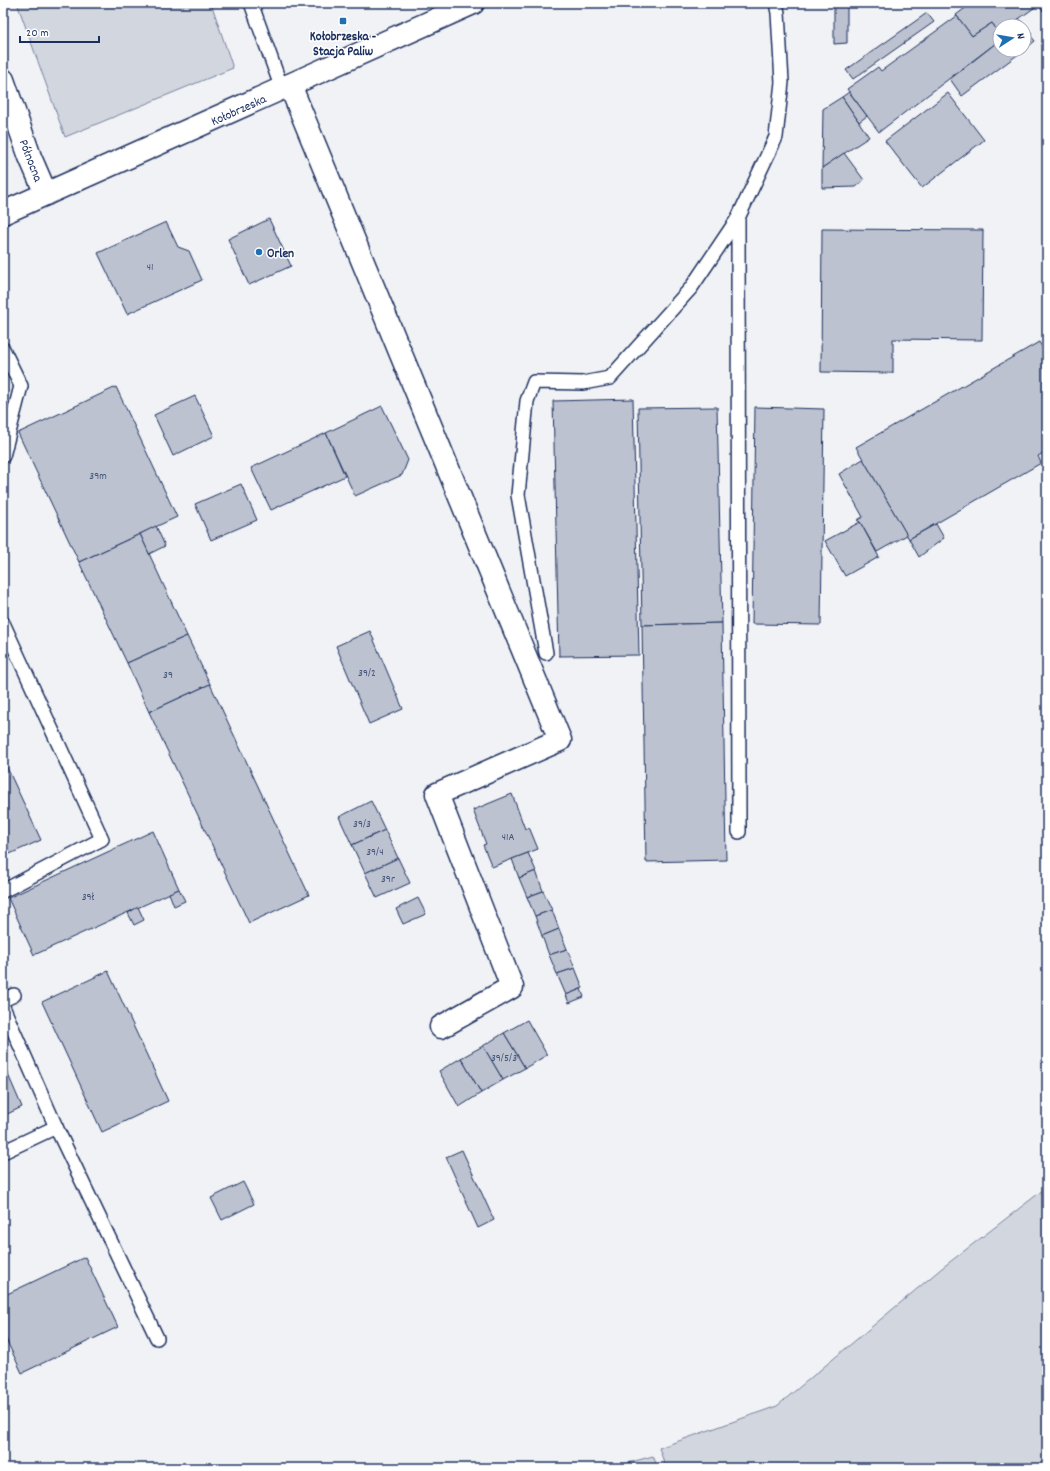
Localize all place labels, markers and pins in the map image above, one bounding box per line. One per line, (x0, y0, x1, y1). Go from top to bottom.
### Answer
marker: Kołobrzeska - Stacja Paliw (338, 16, 348, 26)
place label: Kołobrzeska - Stacja Paliw (310, 28, 377, 62)
place label: Orlen (267, 245, 294, 264)
marker: Orlen (254, 247, 264, 257)

